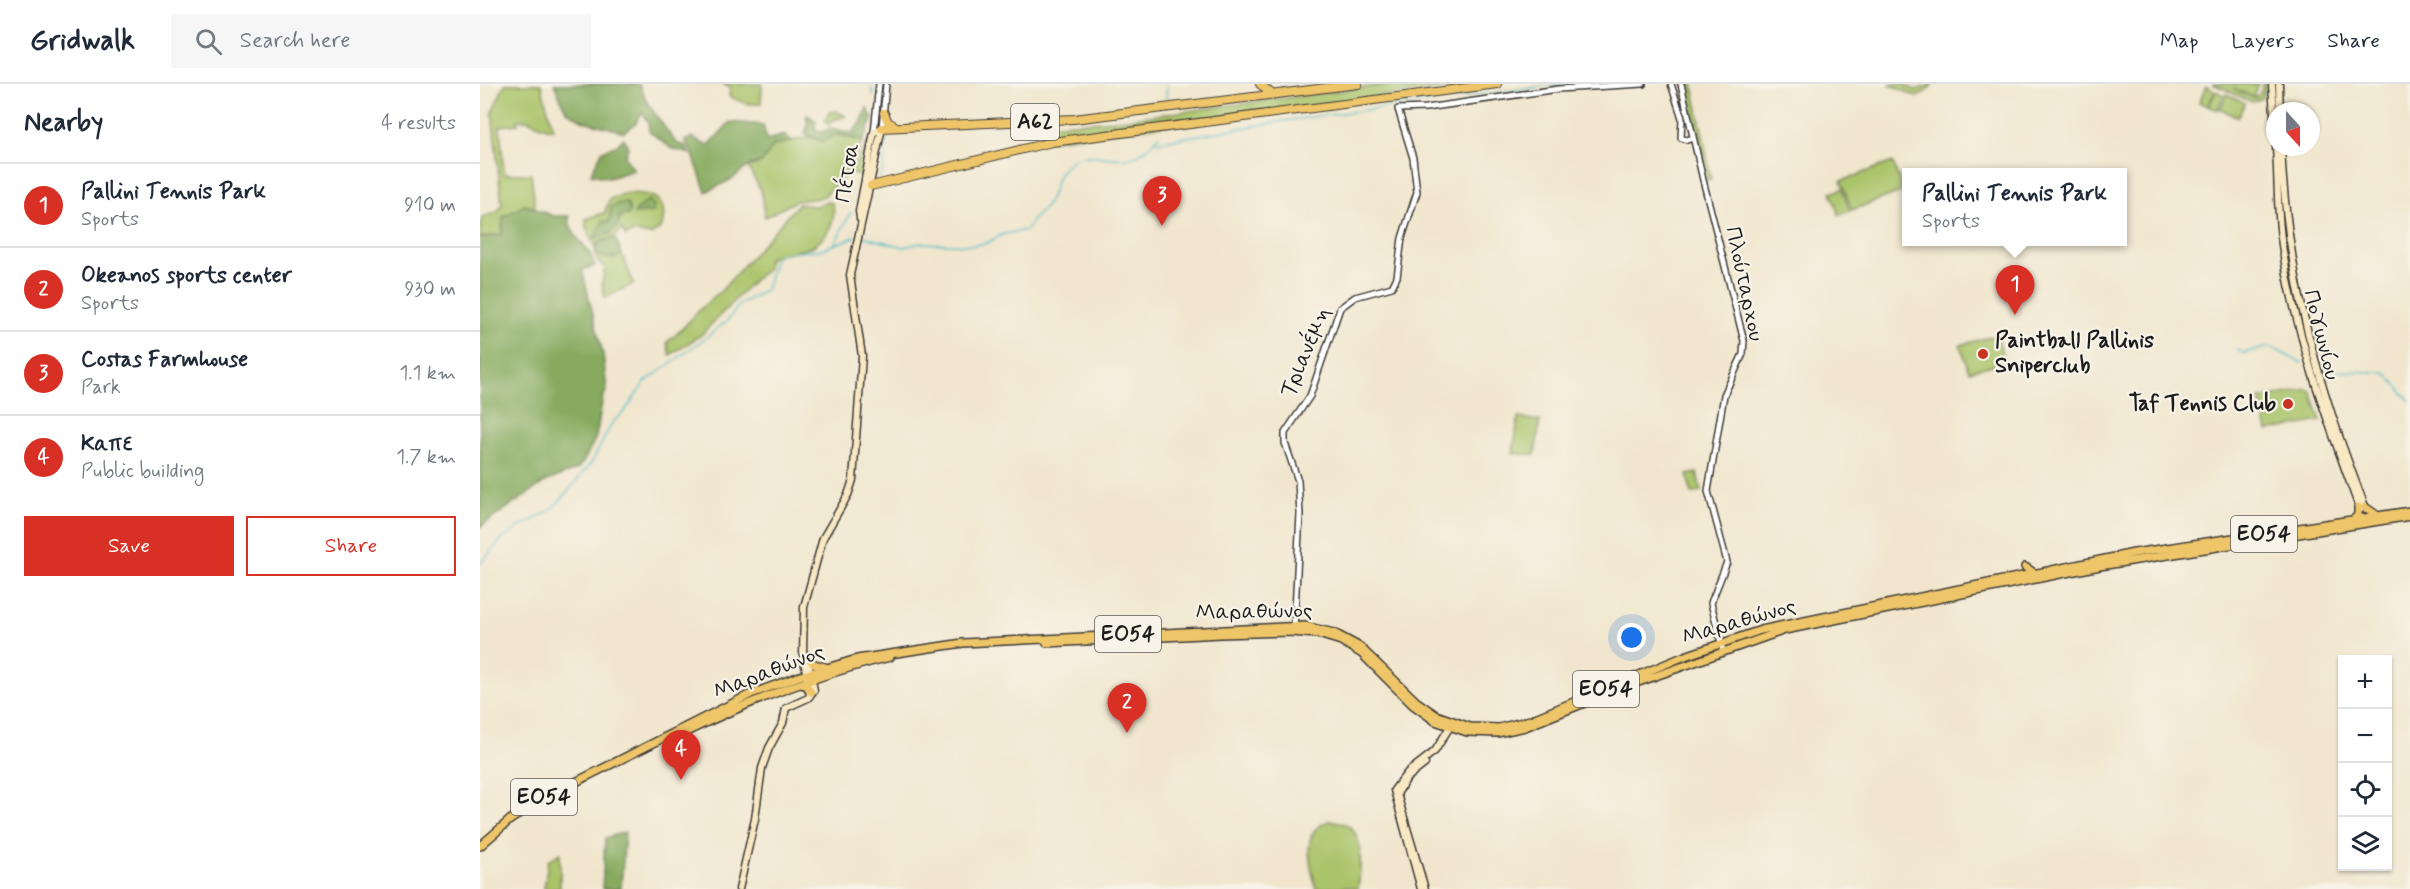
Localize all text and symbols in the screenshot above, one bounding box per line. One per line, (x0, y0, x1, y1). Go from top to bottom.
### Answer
search box (171, 14, 591, 68)
text: Gridwalk (30, 23, 135, 60)
icon: search (192, 25, 225, 58)
text: Search here (240, 27, 351, 55)
text: Map (2160, 27, 2198, 55)
text: Layers (2231, 27, 2294, 55)
text: Share (2327, 27, 2380, 55)
north arrow (2266, 102, 2320, 156)
road number: Α62 (1011, 104, 1059, 140)
text: Nearby (24, 106, 103, 140)
text: 4 results (381, 110, 456, 137)
street label: Πέτσα (828, 141, 867, 205)
popup (1902, 168, 2127, 246)
pin: 3 (1142, 176, 1182, 226)
text: Pallini Tennis Park (81, 178, 266, 206)
text: Pallini Tennis Park (1922, 180, 2107, 208)
text: 1 (39, 192, 48, 219)
text: 910 m (404, 192, 456, 219)
text: Sports (81, 206, 139, 233)
text: Sports (1922, 208, 1980, 235)
street label: Πλούταρχου (1718, 224, 1770, 344)
text: Okeanos sports center (81, 262, 292, 290)
pin: 1 (1996, 266, 2035, 315)
text: 2 (39, 276, 48, 303)
text: 930 m (404, 276, 456, 303)
street label: Πογωνίου (2296, 287, 2346, 383)
text: Sports (81, 290, 139, 317)
street label: Τριανέμη (1274, 302, 1337, 401)
place label: Paintball Pallinis Sniperclub (1995, 327, 2154, 380)
text: Costas Farmhouse (81, 346, 248, 374)
marker: Paintball Pallinis Sniperclub (1976, 347, 1990, 361)
text: 3 (39, 360, 48, 387)
text: 1.1 km (399, 360, 456, 387)
text: Park (81, 374, 121, 401)
place label: Taf Tennis Club (2129, 390, 2276, 418)
marker: Taf Tennis Club (2281, 397, 2295, 411)
text: Καπε (81, 430, 133, 458)
text: 4 (38, 444, 49, 471)
text: 1.7 km (396, 444, 456, 471)
text: Public building (81, 458, 204, 485)
button: Save (24, 516, 234, 576)
button: Share (246, 516, 456, 576)
road number: ΕΟ54 (2231, 516, 2297, 552)
street label: Μαραθώνος (1679, 592, 1799, 652)
street label: Μαραθώνος (1195, 597, 1313, 627)
road number: ΕΟ54 (1095, 616, 1161, 652)
your location (1617, 623, 1646, 652)
street label: Μαραθώνος (709, 638, 829, 706)
map controls (2338, 655, 2392, 871)
button: + (2338, 655, 2392, 709)
road number: ΕΟ54 (1573, 671, 1639, 707)
pin: 2 (1108, 684, 1146, 733)
button: − (2338, 709, 2392, 763)
pin: 4 (662, 730, 700, 780)
button: locate (2338, 763, 2392, 817)
road number: ΕΟ54 (511, 779, 577, 815)
button: layers (2338, 817, 2392, 871)

